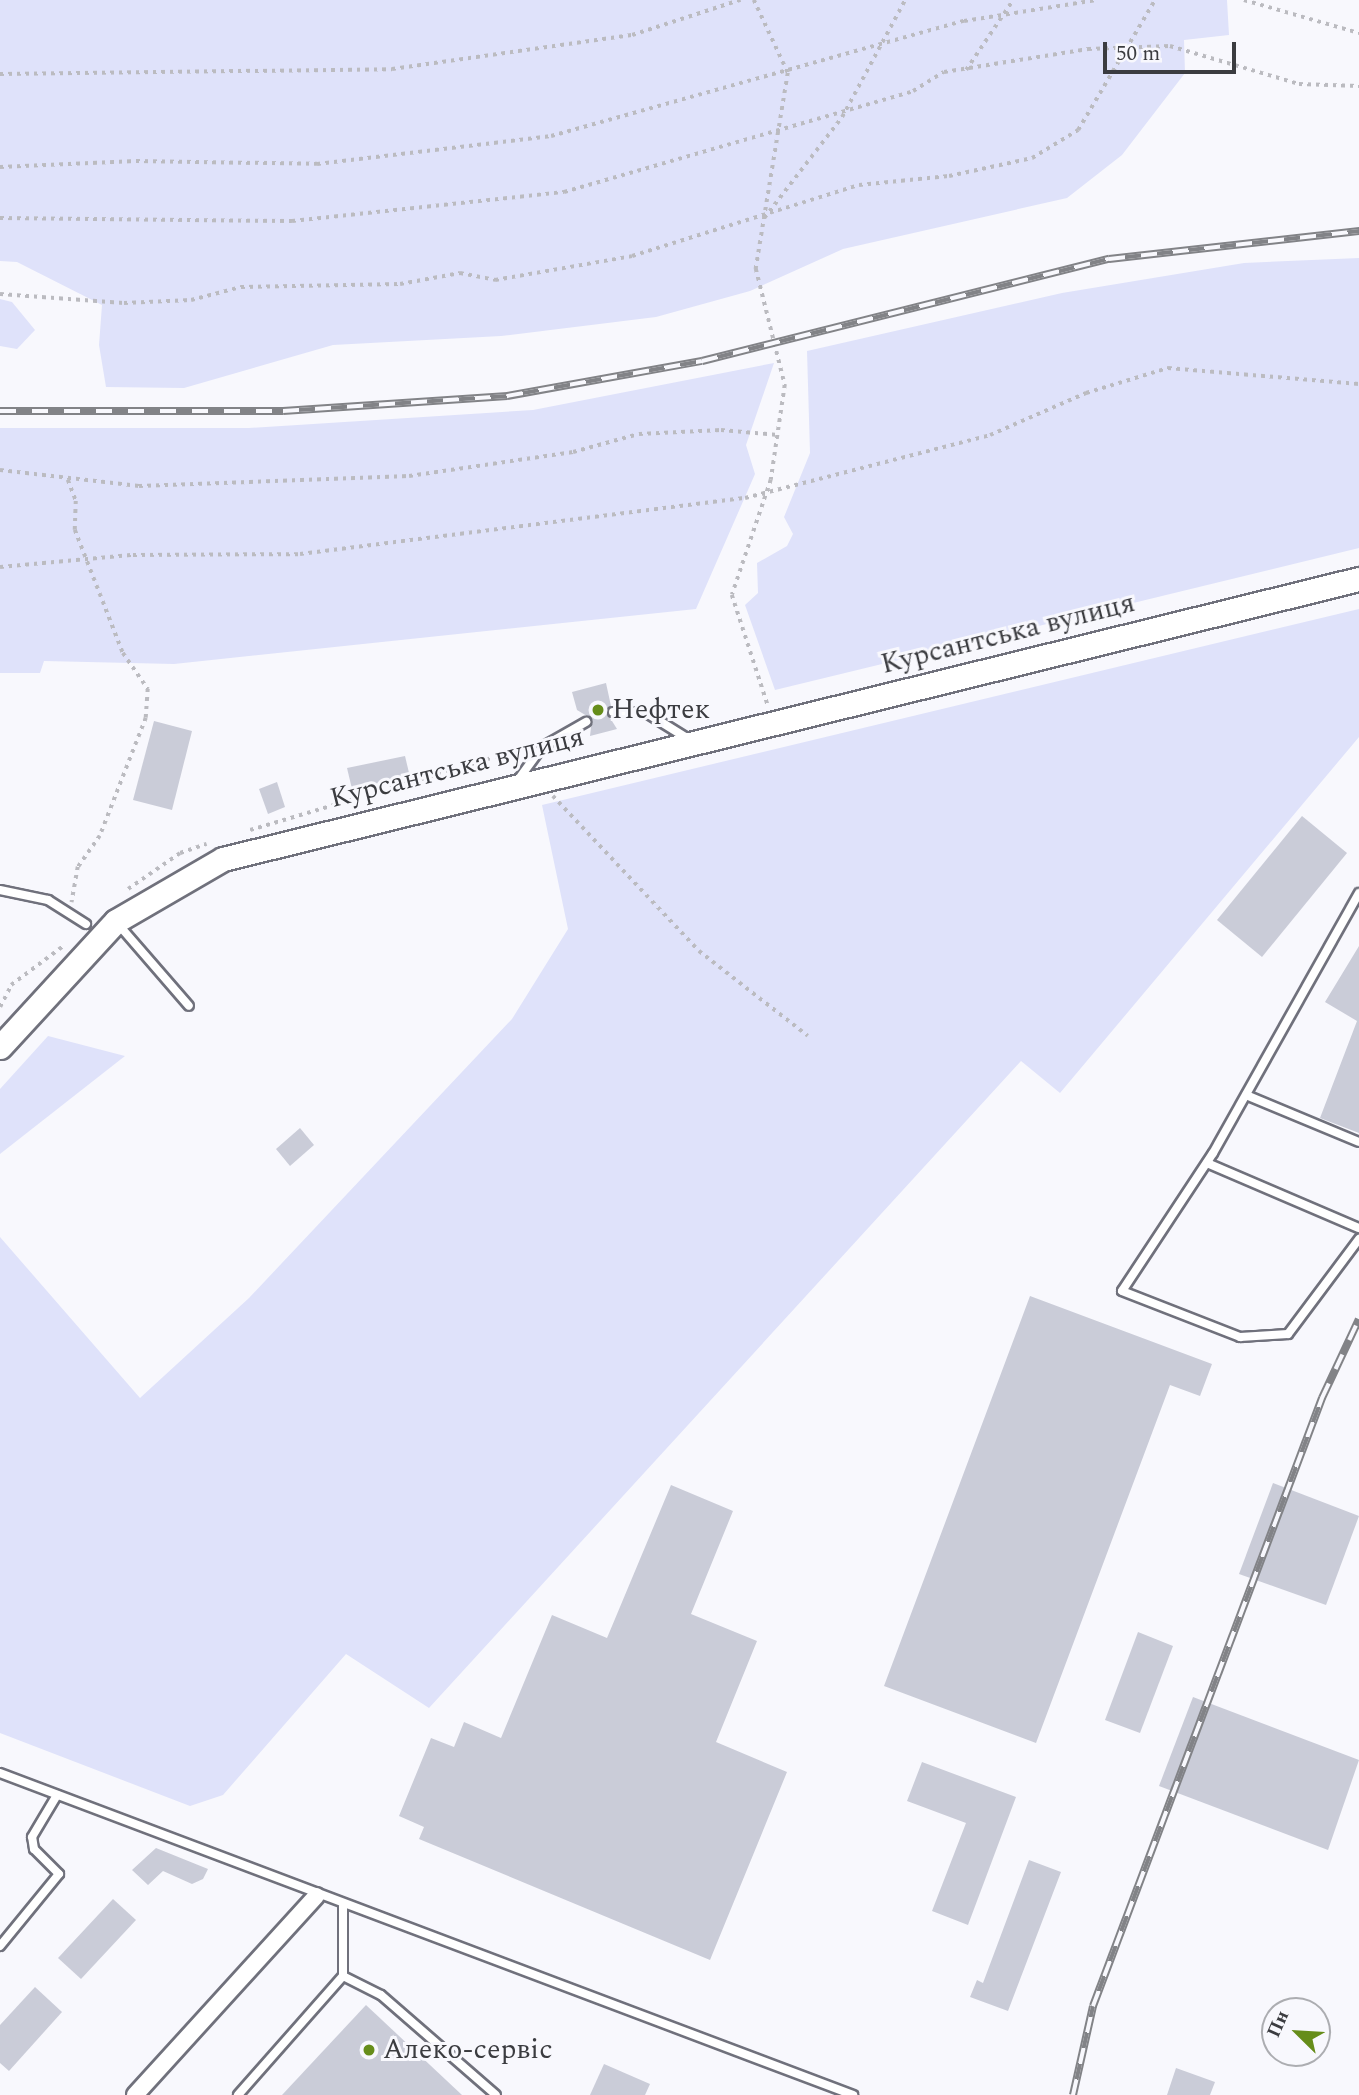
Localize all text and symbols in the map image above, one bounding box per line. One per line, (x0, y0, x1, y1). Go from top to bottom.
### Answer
scale bar (1107, 28, 1240, 72)
text: 50 m (1116, 38, 1160, 70)
street label: Курсантська вулиця (878, 586, 1138, 682)
place label: Нефтек (612, 693, 710, 727)
marker: Нефтек (590, 702, 606, 718)
street label: Курсантська вулиця (327, 720, 587, 816)
north arrow (1261, 1997, 1331, 2067)
text: Пн (1259, 2006, 1297, 2042)
place label: Алеко-сервіс (383, 2033, 553, 2067)
marker: Алеко-сервіс (361, 2042, 377, 2058)

